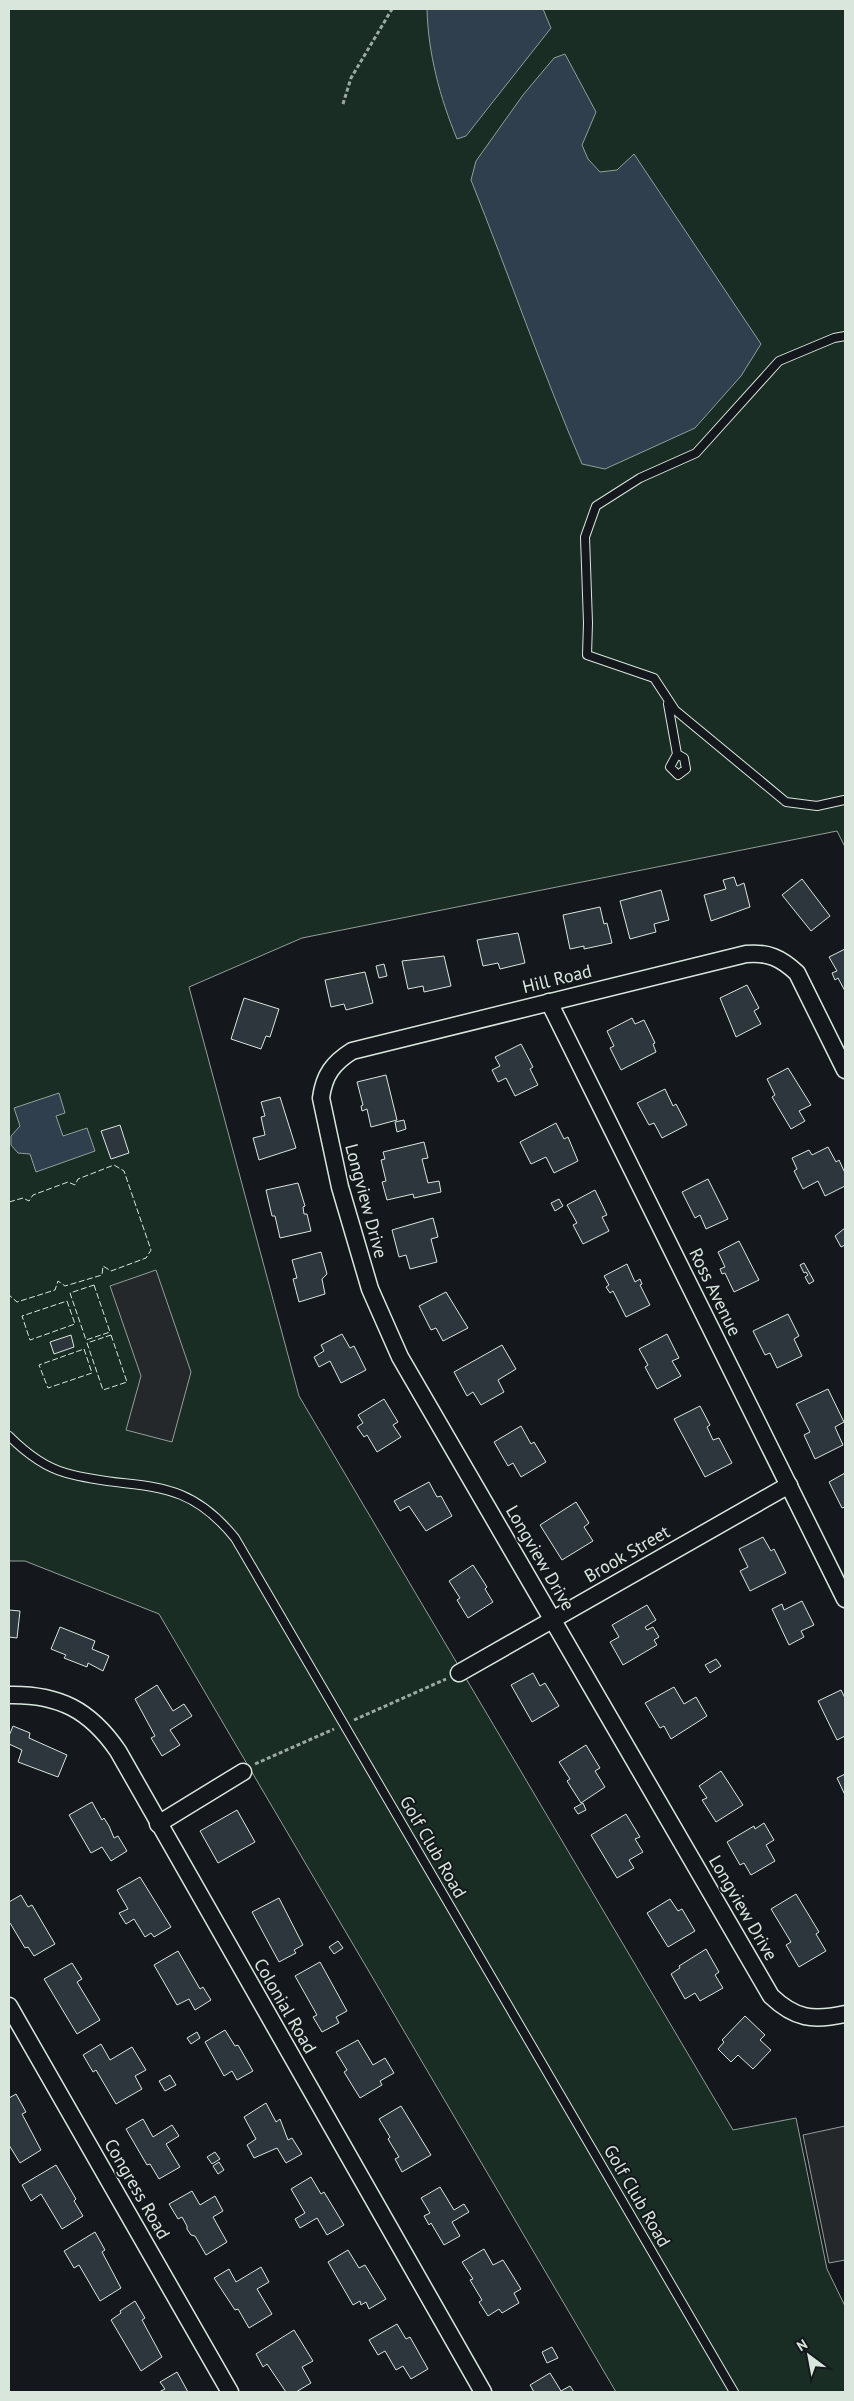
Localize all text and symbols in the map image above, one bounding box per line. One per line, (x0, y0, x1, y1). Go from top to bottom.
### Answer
street label: Hill Road (520, 959, 594, 998)
street label: Longview Drive (340, 1141, 393, 1261)
street label: Ross Avenue (684, 1244, 747, 1340)
street label: Longview Drive (501, 1501, 580, 1615)
street label: Brook Street (580, 1520, 674, 1587)
street label: Golf Club Road (395, 1791, 472, 1902)
street label: Longview Drive (704, 1851, 783, 1965)
street label: Colonial Road (249, 1954, 322, 2057)
street label: Congress Road (99, 2134, 175, 2243)
street label: Golf Club Road (599, 2140, 676, 2251)
north arrow (784, 2331, 834, 2381)
text: N (793, 2335, 811, 2355)

